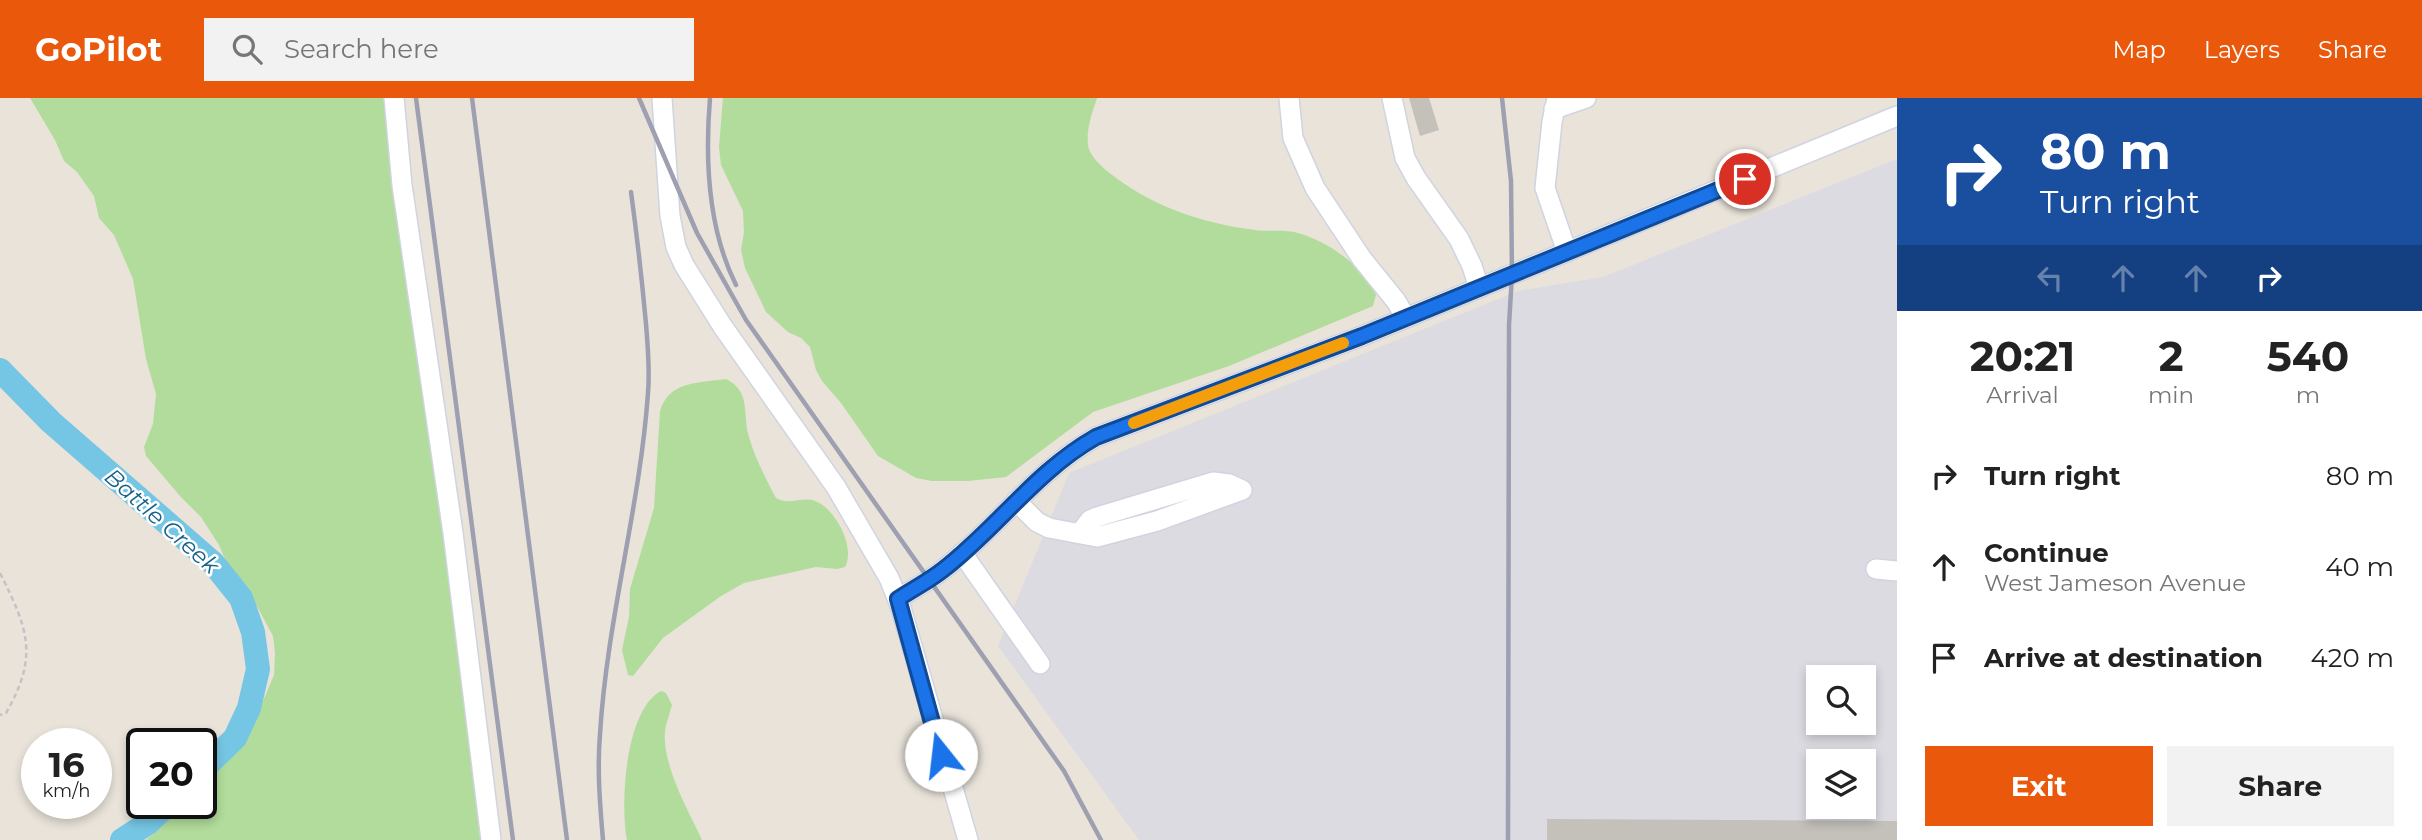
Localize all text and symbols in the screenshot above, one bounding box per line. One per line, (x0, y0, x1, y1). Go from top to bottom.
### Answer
search box (204, 18, 694, 81)
text: GoPilot (35, 29, 162, 69)
icon: search (228, 30, 266, 68)
text: Search here (284, 33, 439, 65)
text: Map (2112, 35, 2166, 64)
text: Layers (2204, 35, 2280, 64)
text: Share (2318, 35, 2387, 64)
text: 80 m (2040, 122, 2171, 181)
icon: right (1925, 126, 2016, 217)
pin (1715, 149, 1775, 209)
icon: arrive (1726, 160, 1764, 198)
text: Turn right (2040, 182, 2200, 221)
icon: left (2031, 259, 2069, 297)
icon: ahead (2104, 259, 2142, 297)
icon: ahead (2177, 259, 2215, 297)
icon: right (2250, 259, 2288, 297)
text: 20:21 (1970, 330, 2075, 382)
text: 2 (2159, 330, 2183, 382)
text: 540 (2267, 330, 2349, 382)
text: Arrival (1986, 381, 2059, 409)
text: min (2148, 381, 2194, 409)
text: m (2296, 381, 2320, 409)
icon: right (1925, 457, 1963, 495)
text: Turn right (1984, 460, 2120, 492)
text: 80 m (2326, 460, 2394, 492)
water label: Battle Creek (99, 462, 226, 581)
text: Continue (1984, 537, 2109, 569)
icon: ahead (1925, 548, 1963, 586)
text: 40 m (2325, 551, 2394, 583)
text: West Jameson Avenue (1984, 569, 2246, 597)
icon: arrive (1925, 639, 1963, 677)
text: Arrive at destination (1984, 642, 2263, 674)
text: 420 m (2311, 642, 2394, 674)
map controls (1806, 665, 1876, 819)
button: search (1806, 665, 1876, 735)
position arrow (904, 718, 978, 792)
speed limit sign: 20 (126, 728, 217, 819)
text: 16 (48, 743, 85, 786)
button: Exit (1925, 746, 2153, 826)
button: Share (2167, 746, 2394, 826)
button: layers (1806, 749, 1876, 819)
text: km/h (42, 780, 91, 802)

